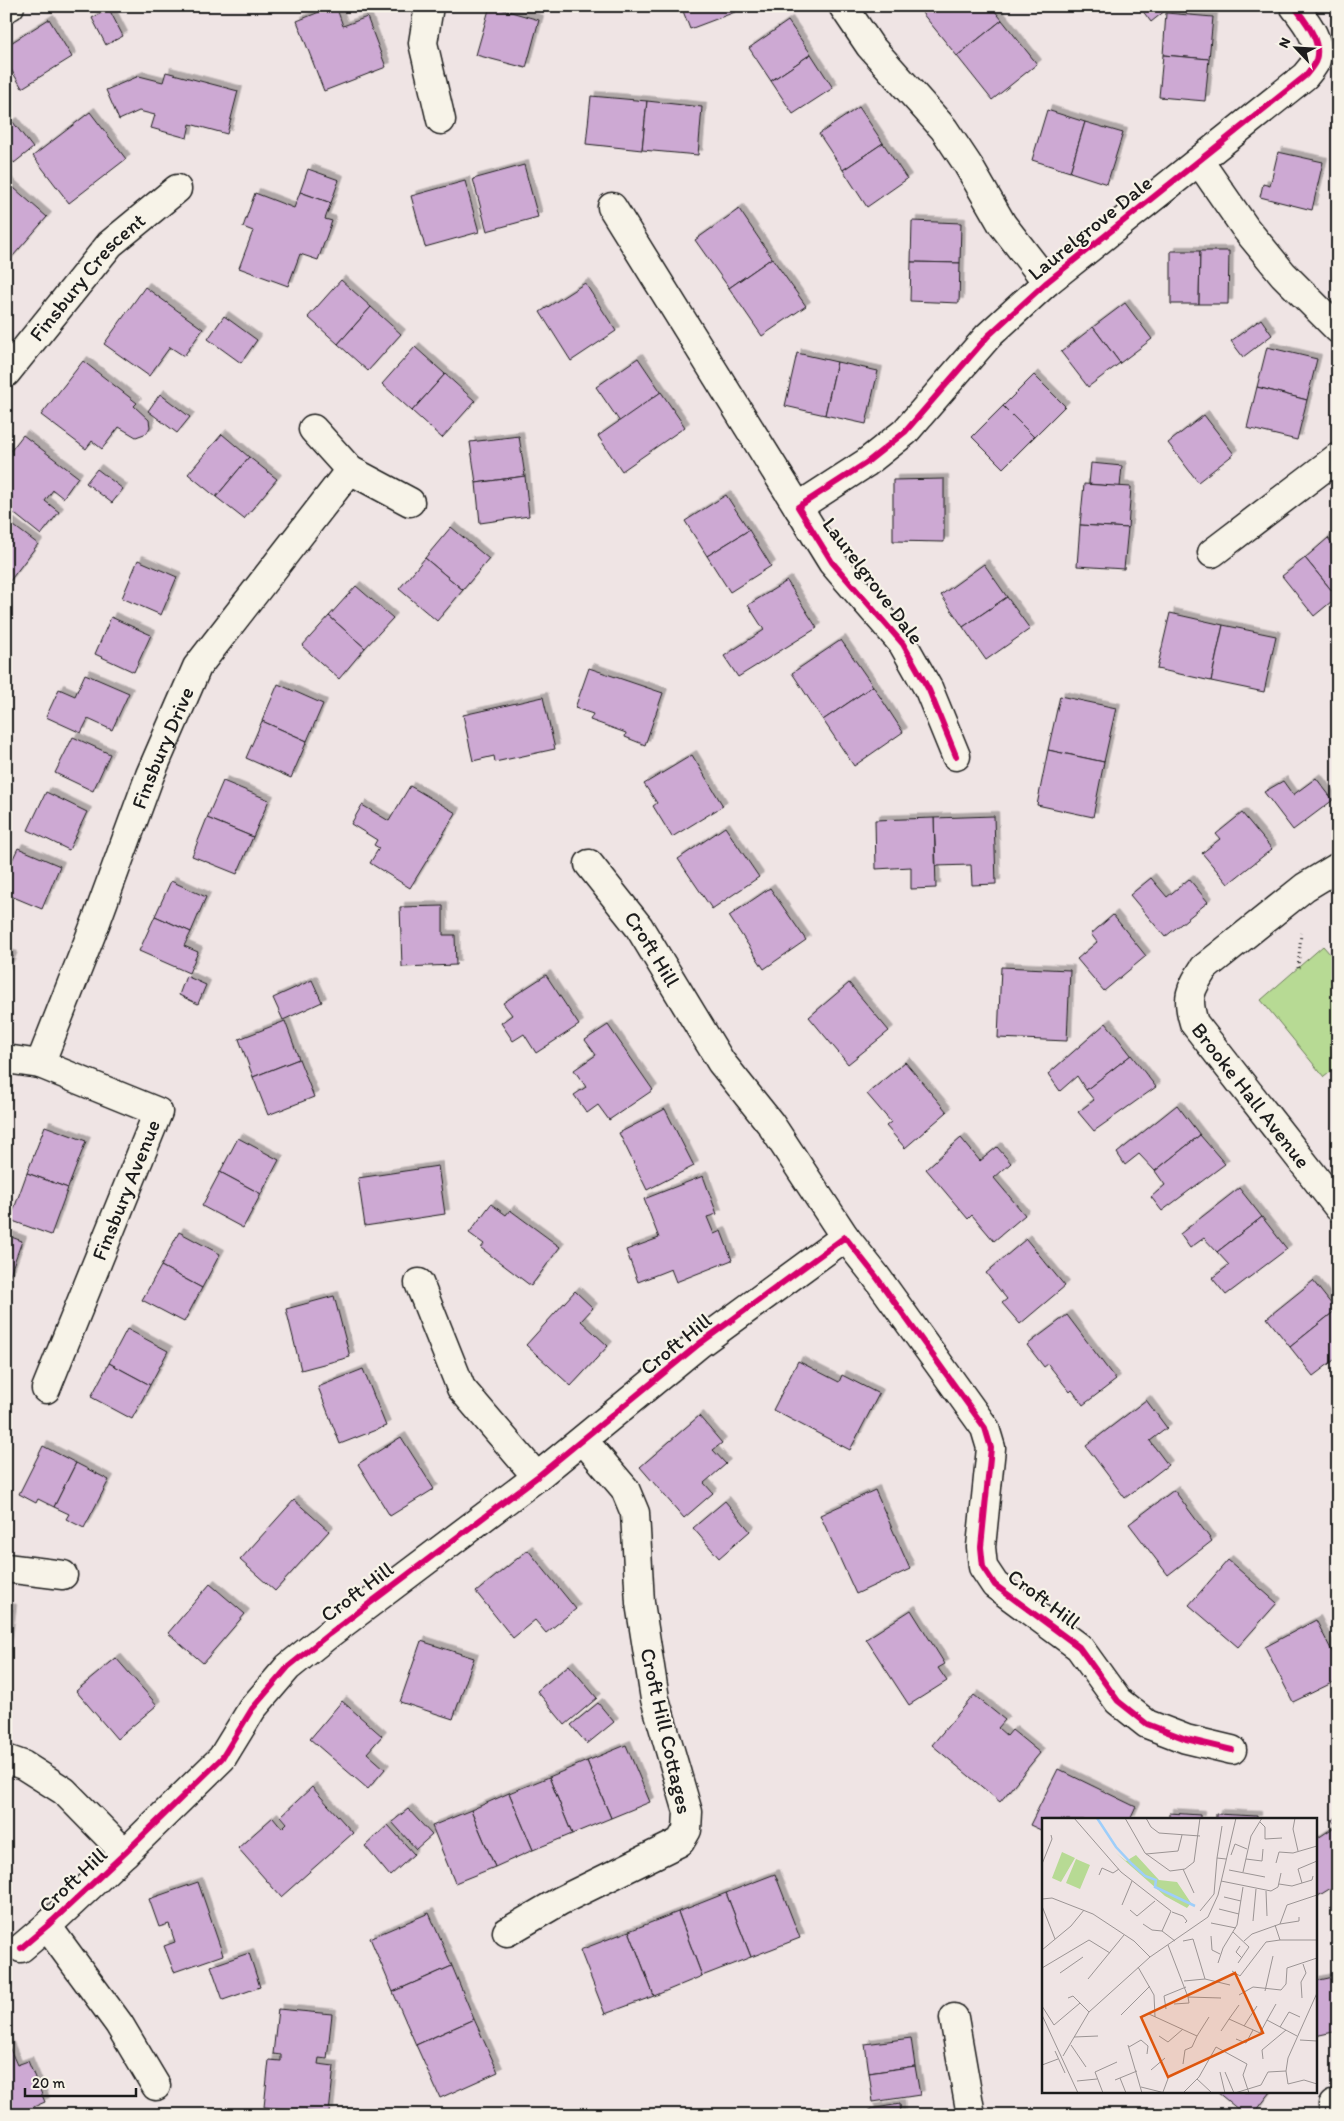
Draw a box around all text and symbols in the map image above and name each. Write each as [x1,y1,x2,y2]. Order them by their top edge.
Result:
north arrow [1272,22,1322,72]
text: N [1275,35,1294,51]
street label: Laurelgrove Dale [1023,170,1157,285]
street label: Finsbury Crescent [24,207,150,346]
street label: Laurelgrove Dale [818,512,929,649]
street label: Finsbury Drive [126,683,199,812]
street label: Croft Hill [619,906,685,991]
street label: Brooke Hall Avenue [1187,1017,1316,1173]
street label: Finsbury Avenue [86,1116,165,1264]
street label: Croft Hill [635,1307,716,1380]
street label: Croft Hill [315,1556,398,1627]
street label: Croft Hill [1003,1563,1086,1634]
street label: Croft Hill Cottages [635,1646,698,1816]
inset map [1042,1818,1316,2094]
street label: Croft Hill [33,1842,112,1918]
scale bar [25,2066,136,2098]
text: 20 m [32,2074,66,2092]

